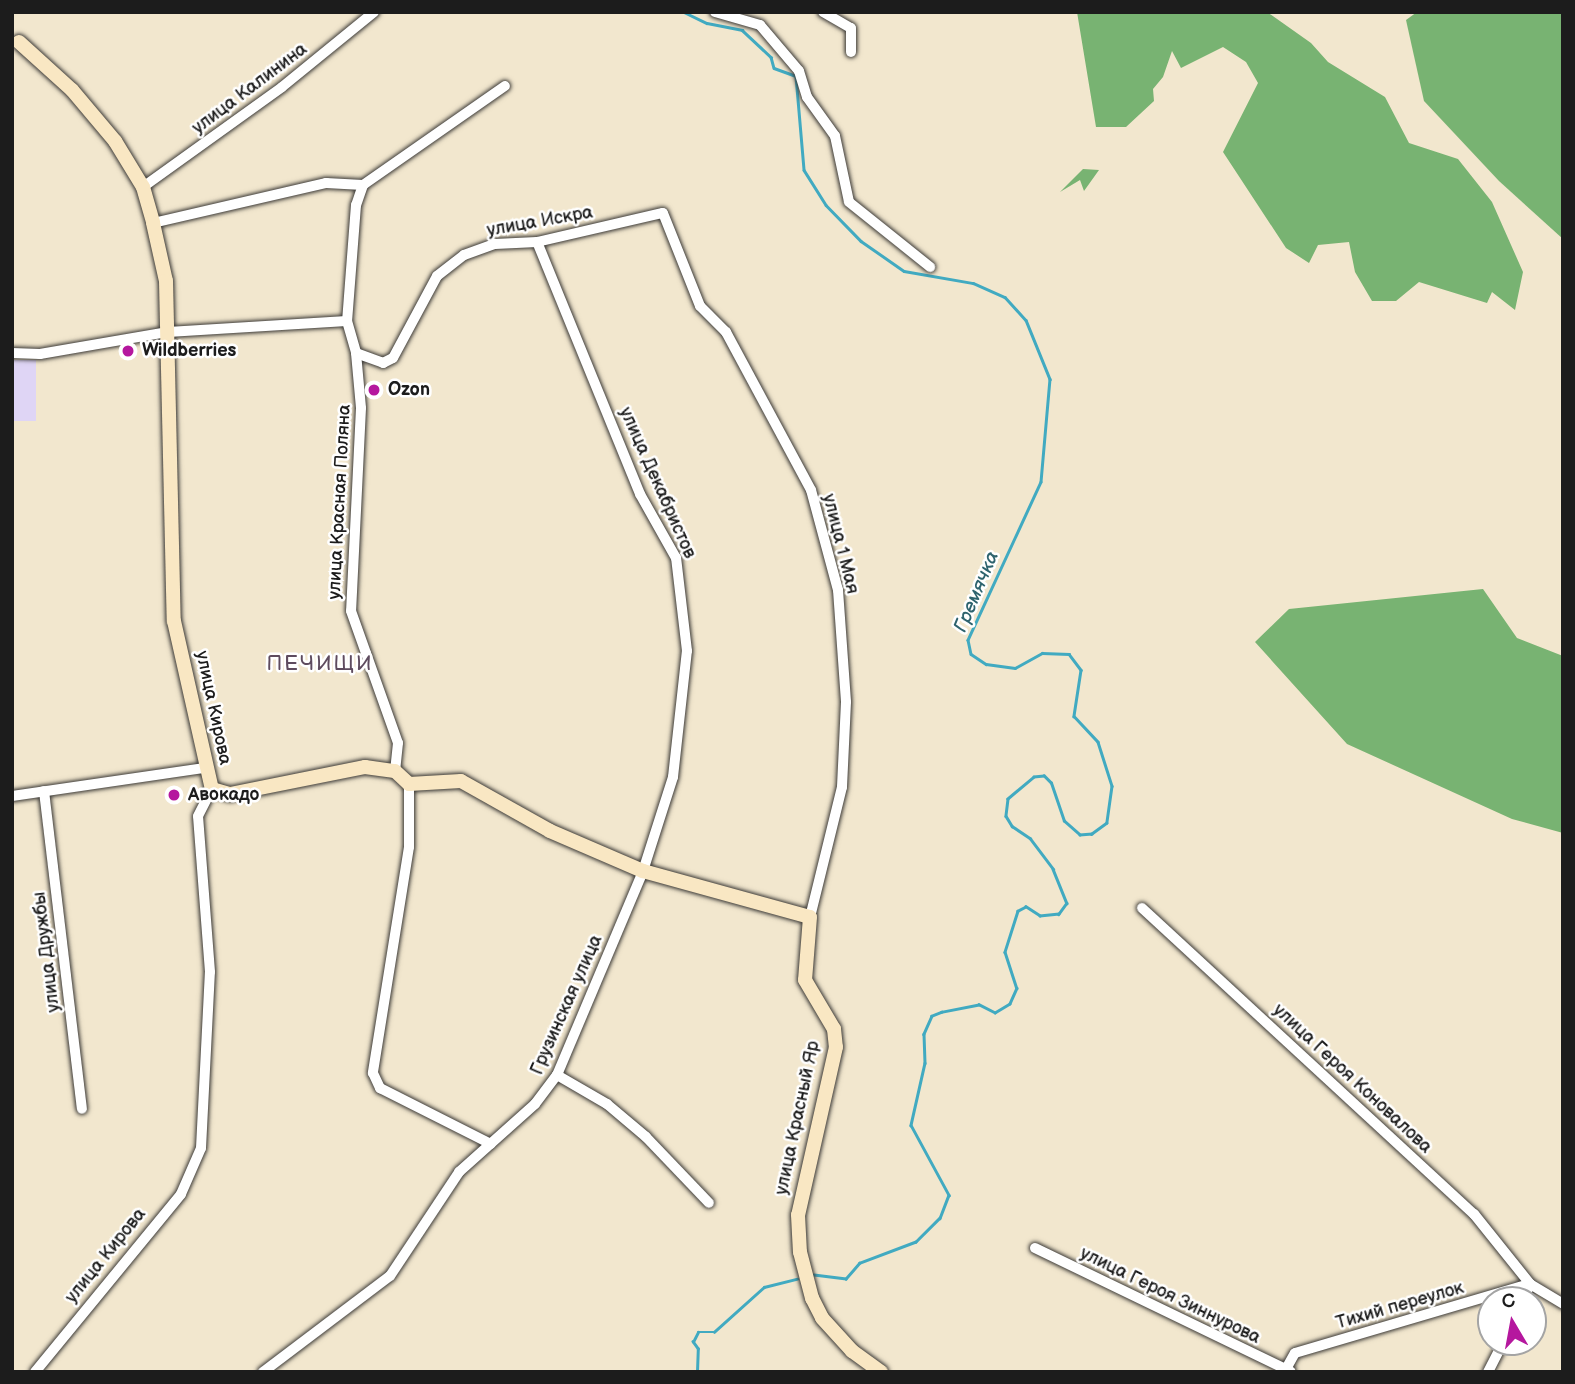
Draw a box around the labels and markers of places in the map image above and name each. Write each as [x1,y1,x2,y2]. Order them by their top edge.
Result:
place label: Wildberries [142,340,236,362]
marker: Wildberries [120,343,136,359]
place label: Ozon [388,379,430,401]
marker: Ozon [366,382,382,398]
place label: Авокадо [188,784,259,806]
marker: Авокадо [166,787,182,803]

